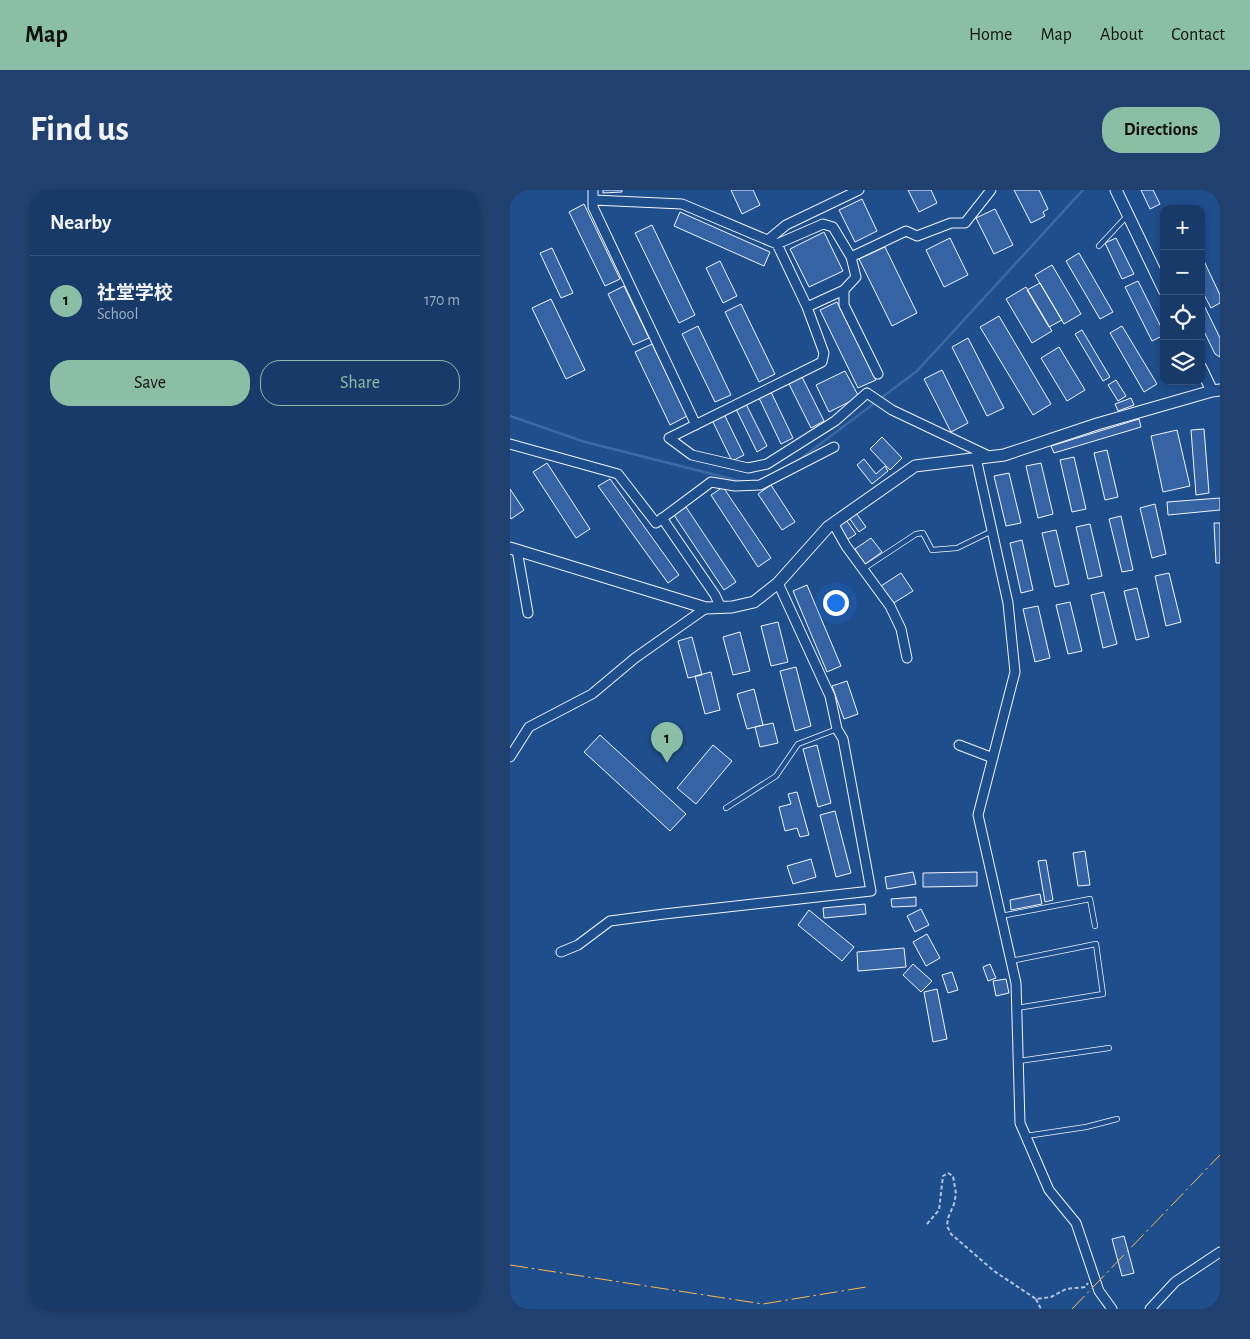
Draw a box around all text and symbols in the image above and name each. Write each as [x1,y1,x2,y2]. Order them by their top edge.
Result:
text: Map [25,23,68,47]
text: Home [969,26,1012,44]
text: Map [1040,26,1072,44]
text: About [1100,26,1143,44]
text: Contact [1171,26,1225,44]
button: Directions [1102,107,1220,153]
text: Find us [30,112,129,147]
map controls [1160,205,1205,385]
button: + [1160,205,1205,250]
text: Nearby [50,212,111,233]
button: − [1160,250,1205,295]
text: 社堂学校 [97,284,173,303]
text: 1 [63,292,69,308]
text: 170 m [424,292,460,308]
button: locate [1160,295,1205,340]
text: School [97,306,138,322]
button: layers [1160,340,1205,385]
button: Save [50,360,250,406]
button: Share [260,360,460,406]
your location [823,590,849,616]
pin: 1 [651,722,683,763]

